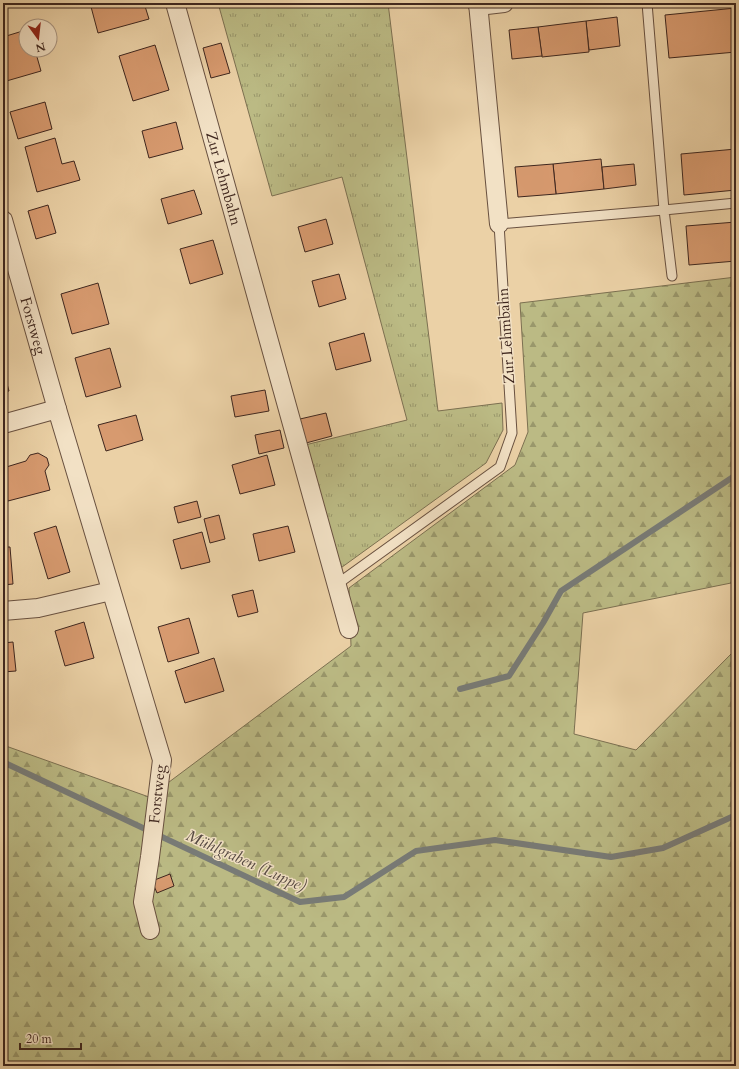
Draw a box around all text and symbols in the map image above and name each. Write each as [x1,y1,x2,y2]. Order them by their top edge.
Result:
north arrow [18,18,58,58]
text: N [33,39,47,56]
street label: Zur Lehmbahn [201,129,246,228]
street label: Zur Lehmbahn [493,287,519,385]
street label: Forstweg [15,295,51,358]
street label: Forstweg [144,763,170,824]
water label: Mühlgraben (Luppe) [182,825,310,897]
scale bar [20,1025,81,1051]
text: 20 m [26,1031,53,1047]

